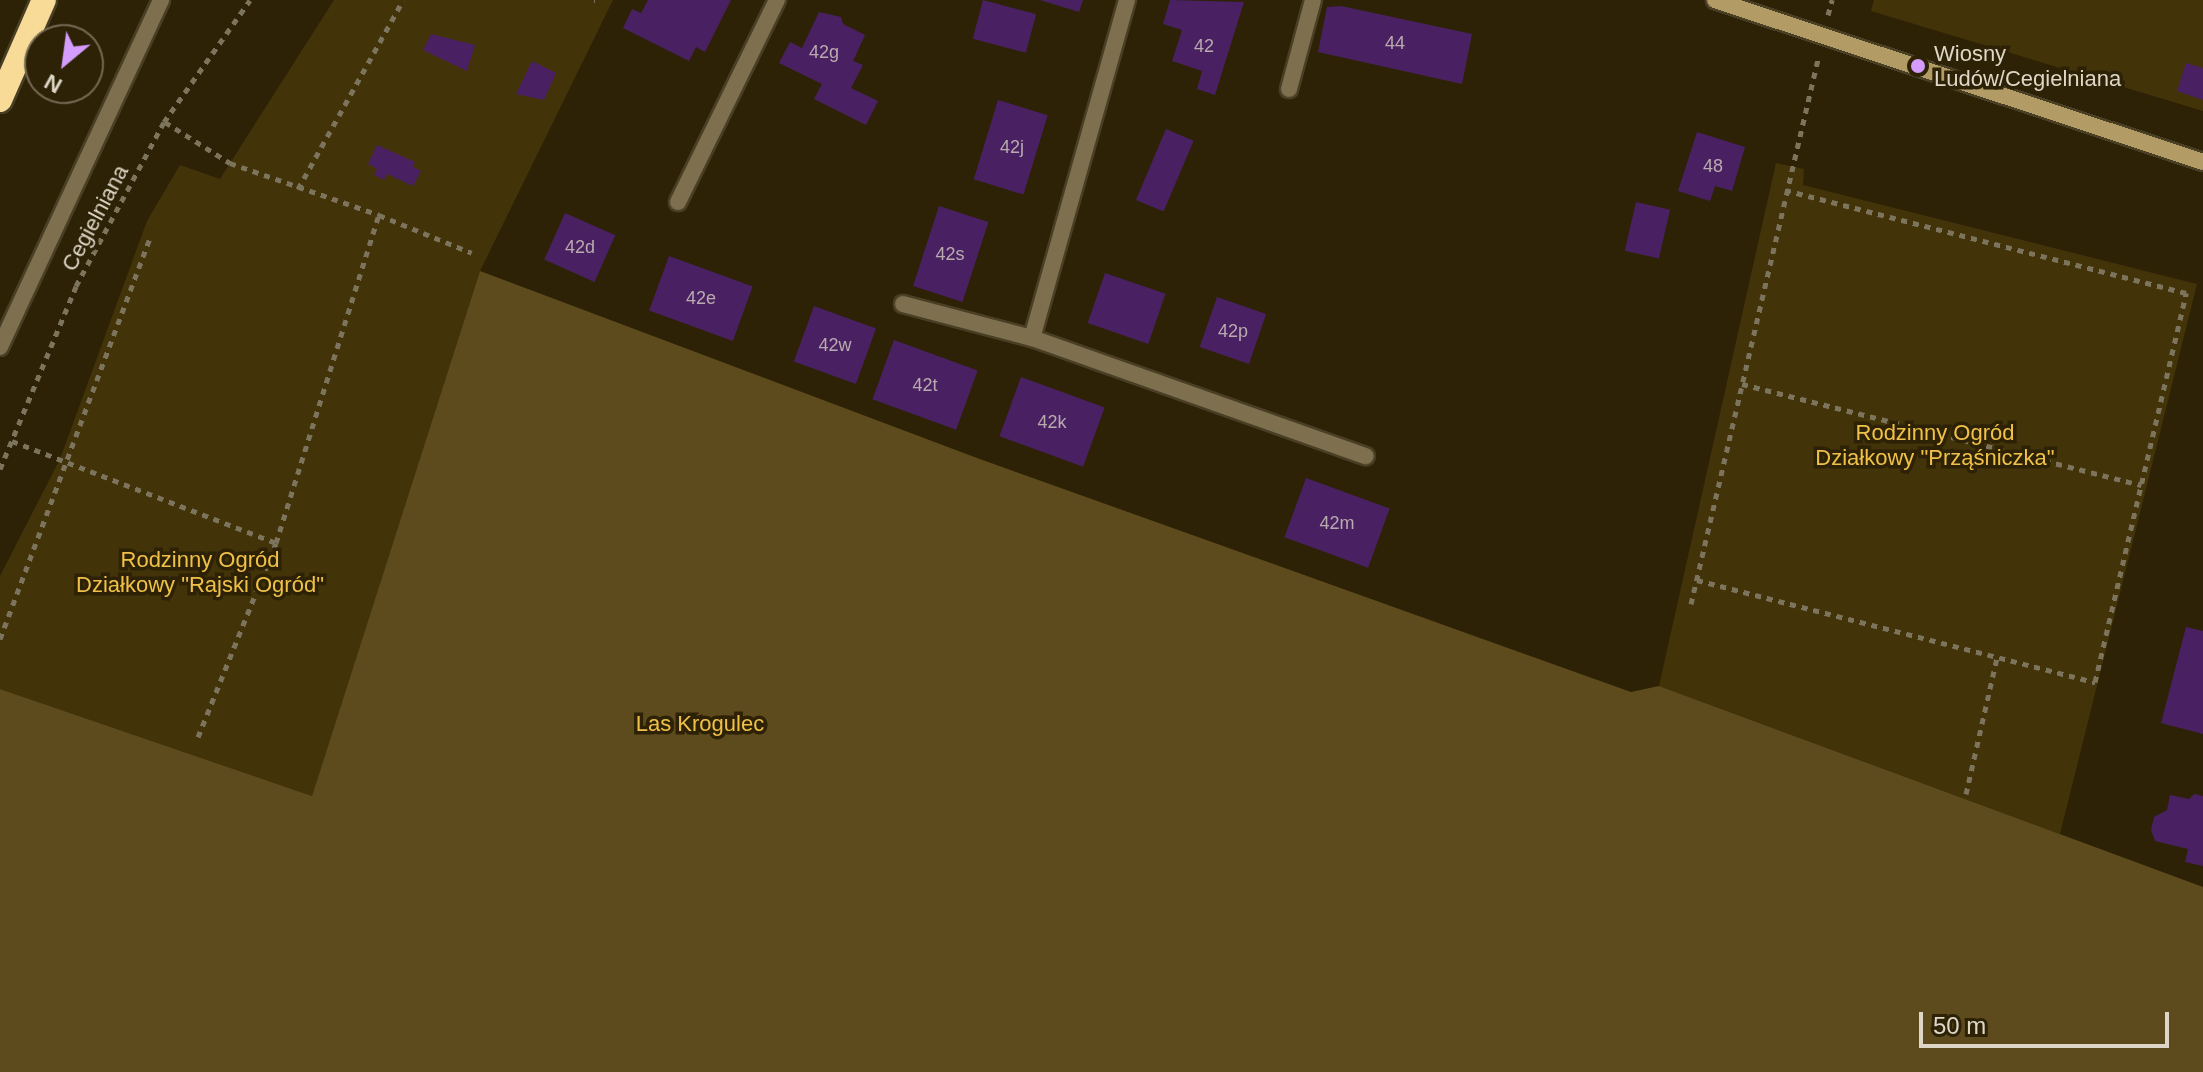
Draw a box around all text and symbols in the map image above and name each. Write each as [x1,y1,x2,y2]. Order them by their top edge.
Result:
north arrow [24,24,104,104]
house number: 44 [1385,32,1405,54]
house number: 42 [1194,35,1214,57]
place label: Wiosny Ludów/Cegielniana [1934,40,2121,92]
house number: 42g [809,41,839,63]
marker: Wiosny Ludów/Cegielniana [1909,57,1927,75]
text: N [40,69,66,98]
house number: 42j [1000,136,1024,158]
house number: 48 [1703,155,1723,177]
street label: Cegielniana [56,161,134,275]
house number: 42d [565,236,595,258]
house number: 42s [935,243,965,265]
house number: 42e [686,287,716,309]
house number: 42p [1218,320,1248,342]
house number: 42w [818,334,852,356]
house number: 42t [912,374,938,396]
house number: 42k [1037,411,1067,433]
park label: Rodzinny Ogród Działkowy "Prząśniczka" [1815,419,2055,470]
house number: 42m [1319,512,1355,534]
park label: Rodzinny Ogród Działkowy "Rajski Ogród" [76,546,324,598]
park label: Las Krogulec [636,711,764,737]
scale bar [1923,996,2173,1046]
text: 50 m [1933,1012,1986,1039]

